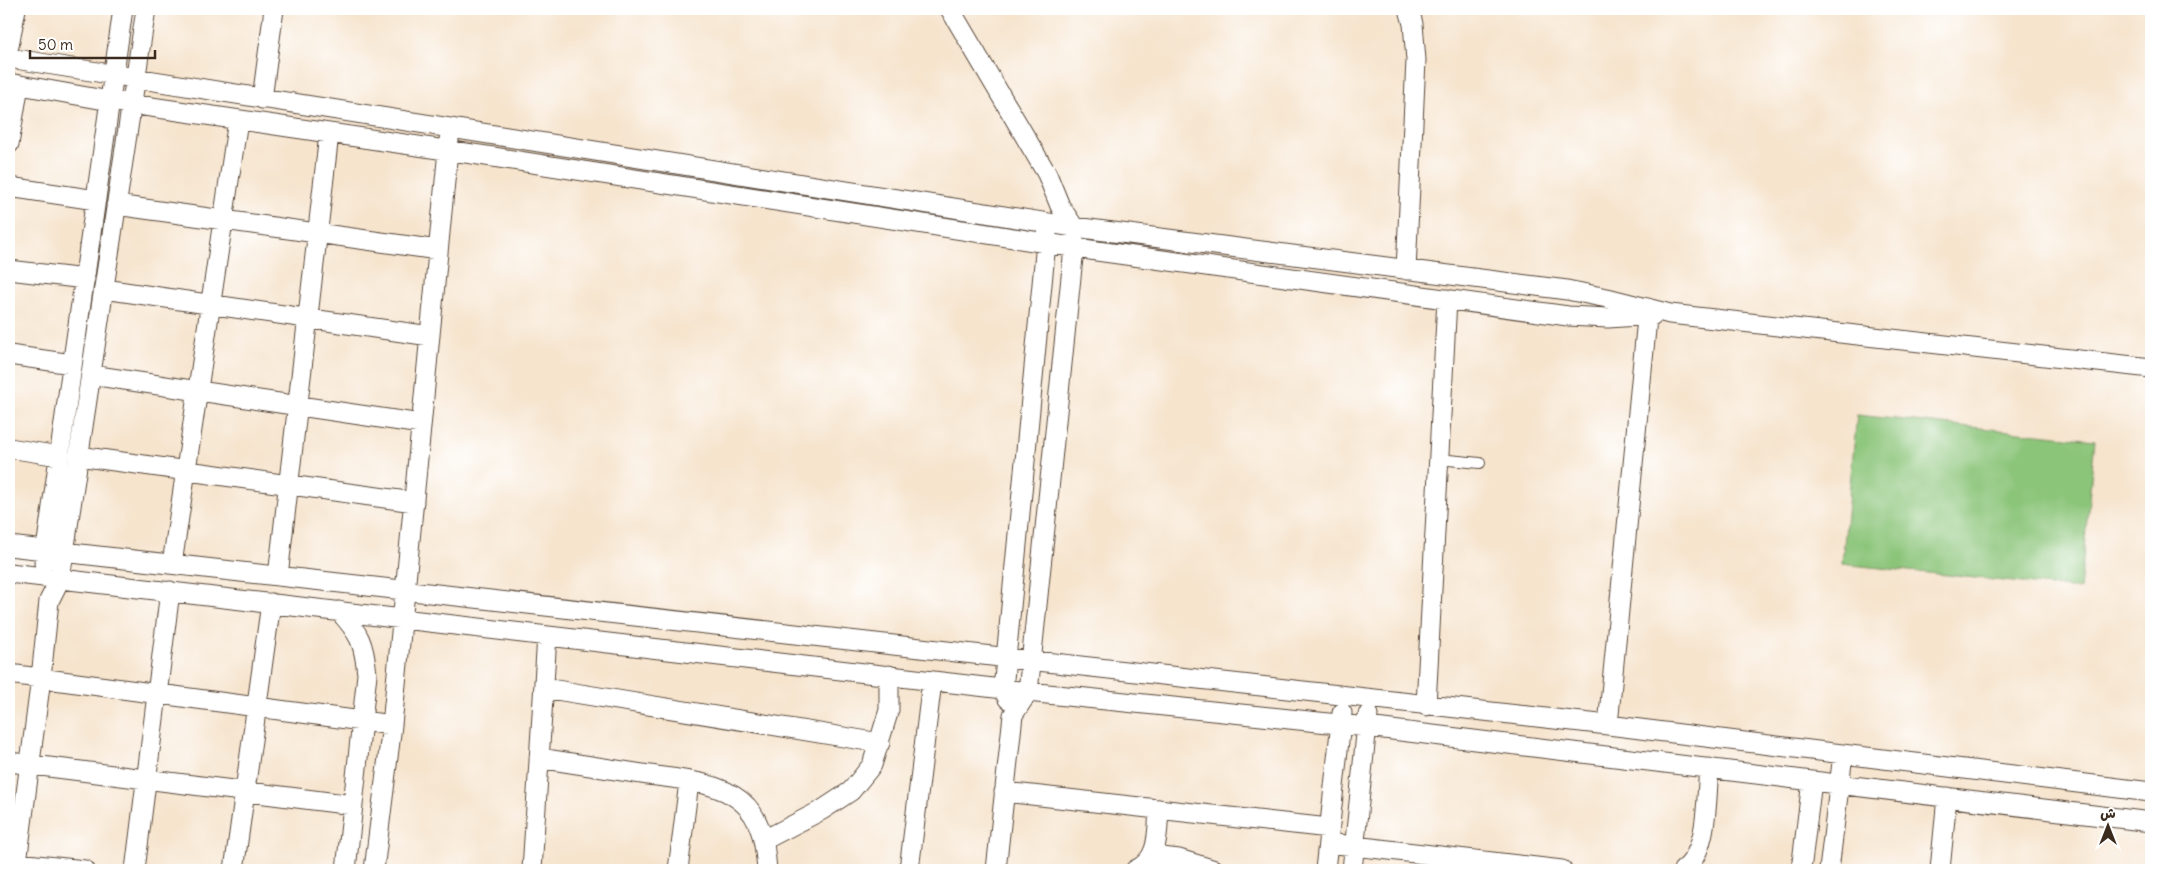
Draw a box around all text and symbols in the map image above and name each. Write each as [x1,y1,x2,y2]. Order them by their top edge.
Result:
scale bar [30,28,155,60]
text: 50 m [38,35,73,54]
north arrow [2082,802,2132,852]
text: ش [2100,804,2116,822]

